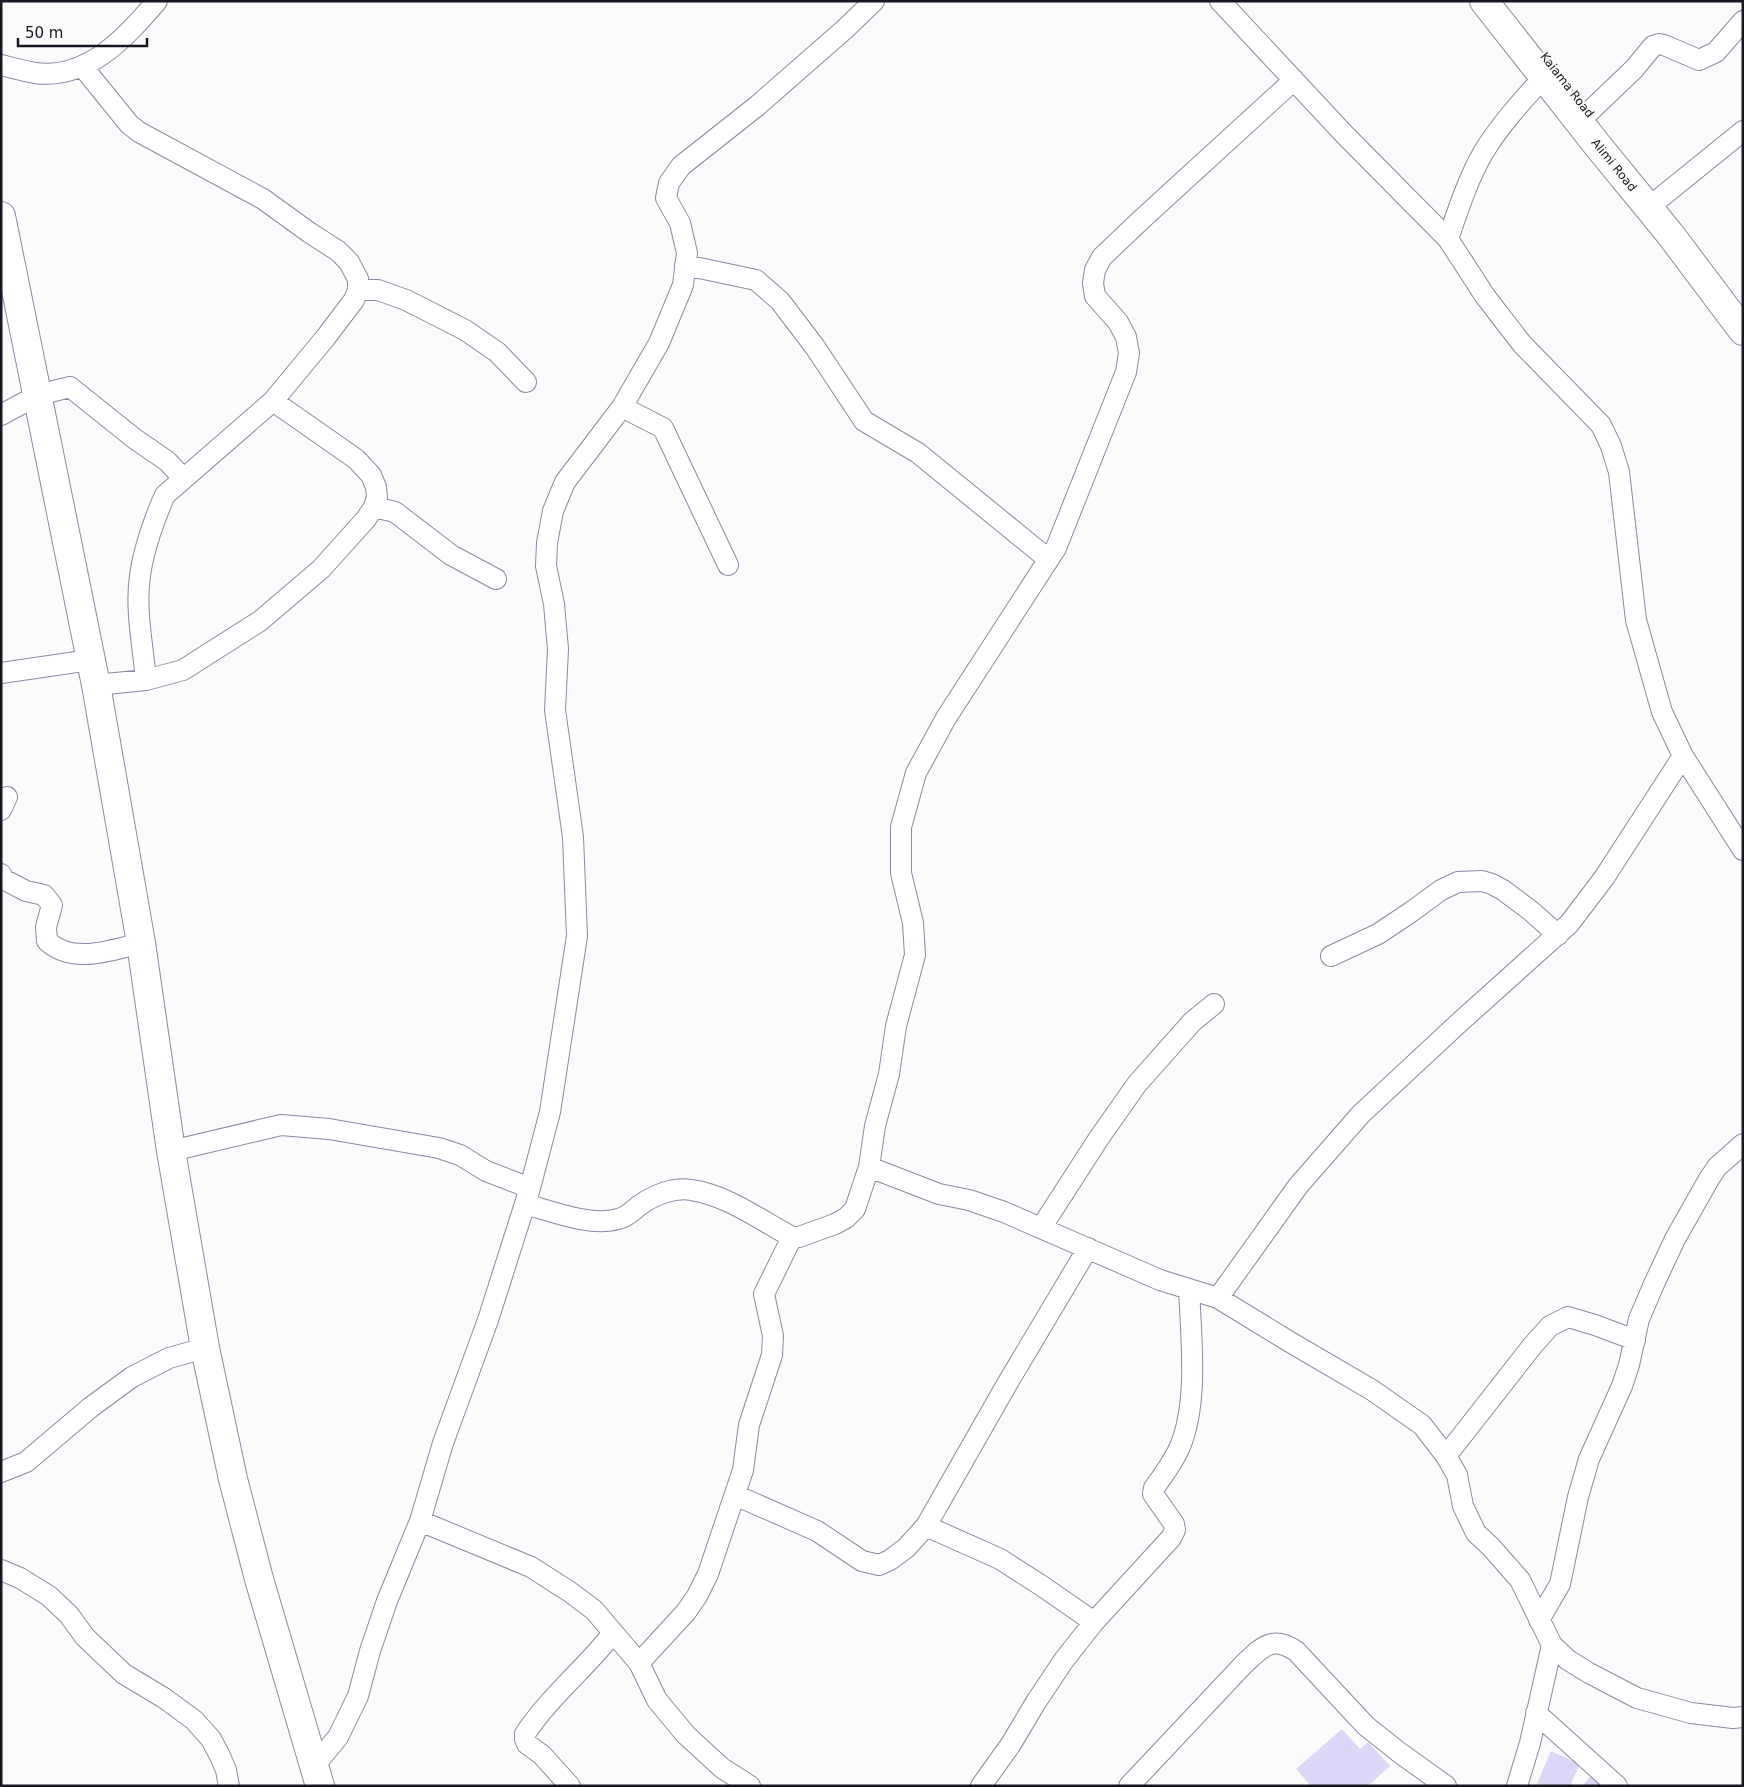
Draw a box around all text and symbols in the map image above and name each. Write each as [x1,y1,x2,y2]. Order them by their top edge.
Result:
scale bar [18,15,146,47]
text: 50 m [25,24,63,42]
street label: Kaiama Road [1537,50,1597,120]
street label: Alimi Road [1588,136,1640,194]

